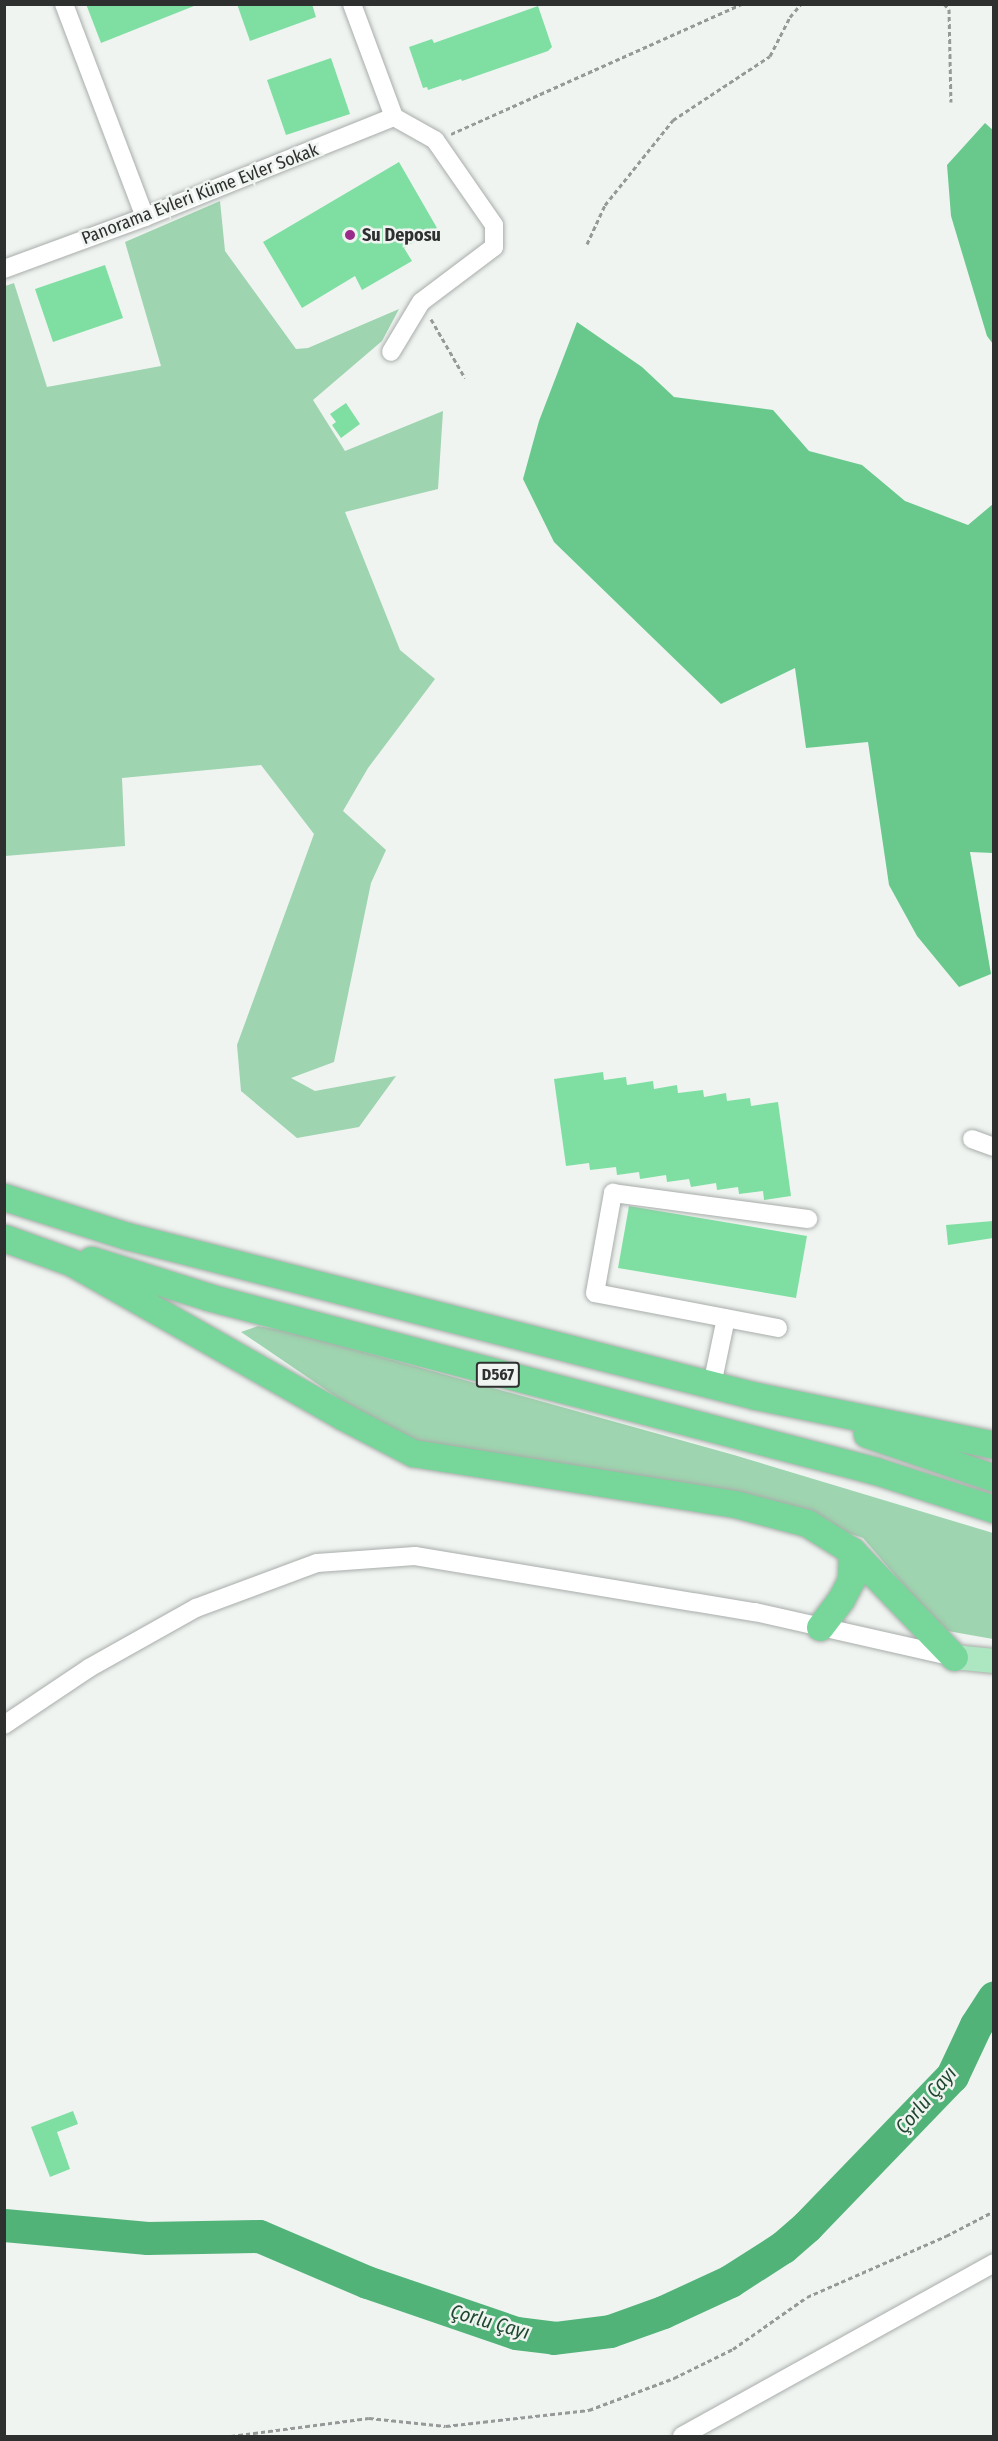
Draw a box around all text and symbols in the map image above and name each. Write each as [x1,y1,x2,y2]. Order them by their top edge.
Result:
street label: Panorama Evleri Küme Evler Sokak [78,139,322,249]
place label: Su Deposu [362,224,441,246]
marker: Su Deposu [343,228,357,242]
road number: D567 [476,1362,520,1388]
water label: Çorlu Çayı [890,2061,962,2139]
water label: Çorlu Çayı [448,2299,532,2345]

